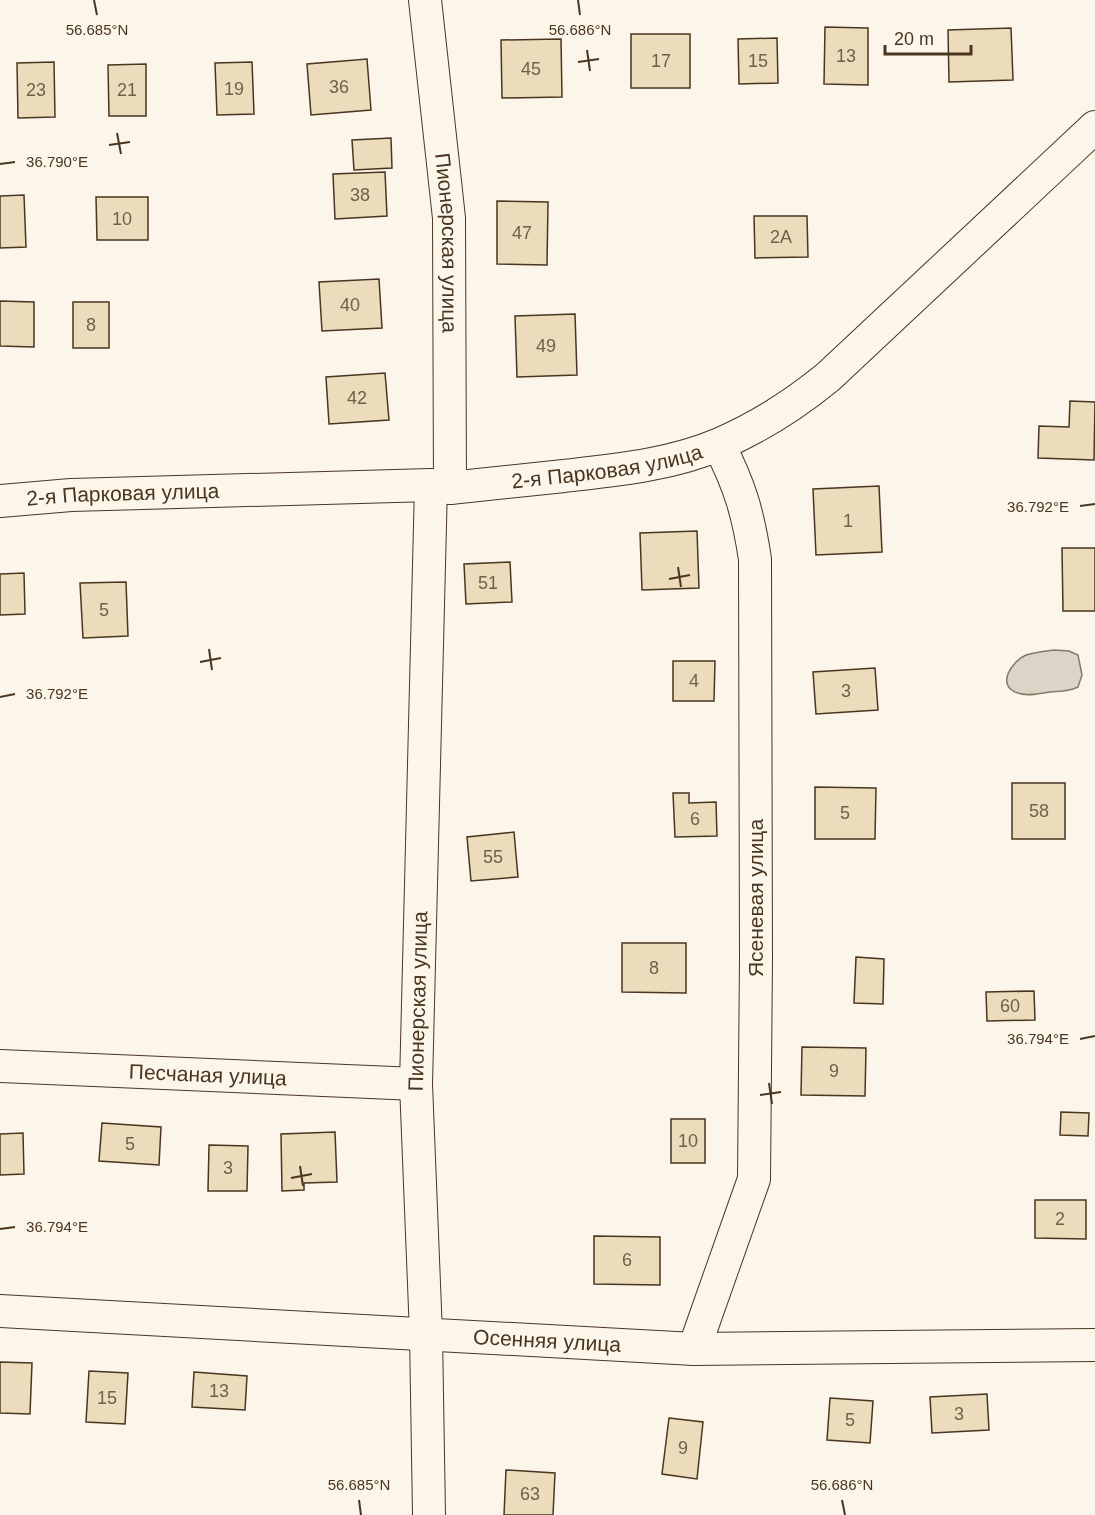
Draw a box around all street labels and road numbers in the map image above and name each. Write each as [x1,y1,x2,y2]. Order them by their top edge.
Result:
street label: Пионерская улица [431,152,461,333]
street label: 2-я Парковая улица [510,440,705,492]
street label: 2-я Парковая улица [25,479,220,510]
street label: Ясеневая улица [744,819,767,977]
street label: Пионерская улица [404,911,431,1092]
street label: Песчаная улица [128,1060,288,1089]
street label: Осенняя улица [473,1325,622,1356]

